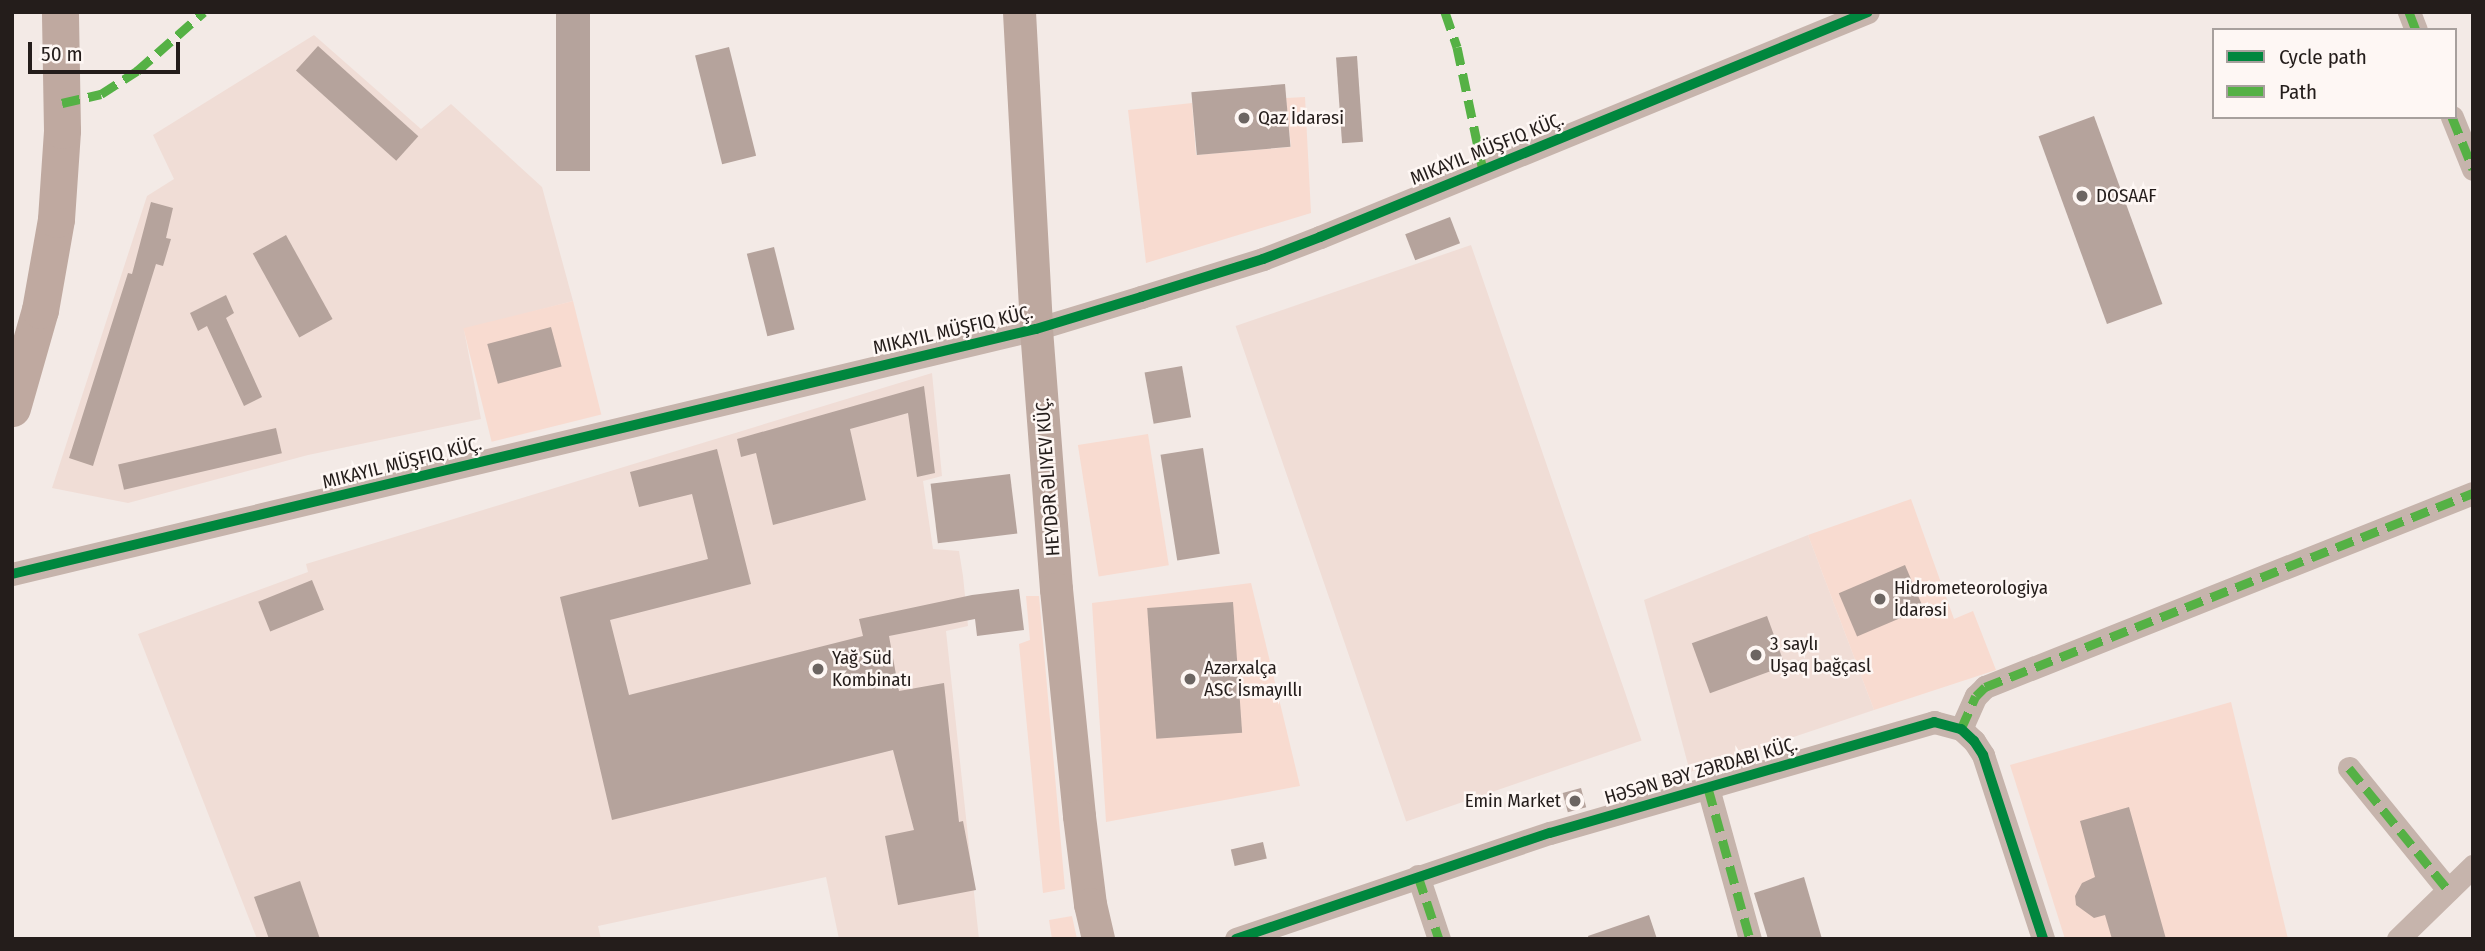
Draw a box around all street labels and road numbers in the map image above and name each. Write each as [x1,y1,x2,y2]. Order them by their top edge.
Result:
street label: MIKAYIL MÜŞFIQ KÜÇ. [1407,108,1567,190]
street label: MIKAYIL MÜŞFIQ KÜÇ. [871,301,1035,359]
street label: HEYDƏR ƏLIYEV KÜÇ. [1031,397,1065,557]
street label: MIKAYIL MÜŞFIQ KÜÇ. [320,432,484,494]
street label: HƏSƏN BƏY ZƏRDABI KÜÇ. [1602,733,1800,809]

